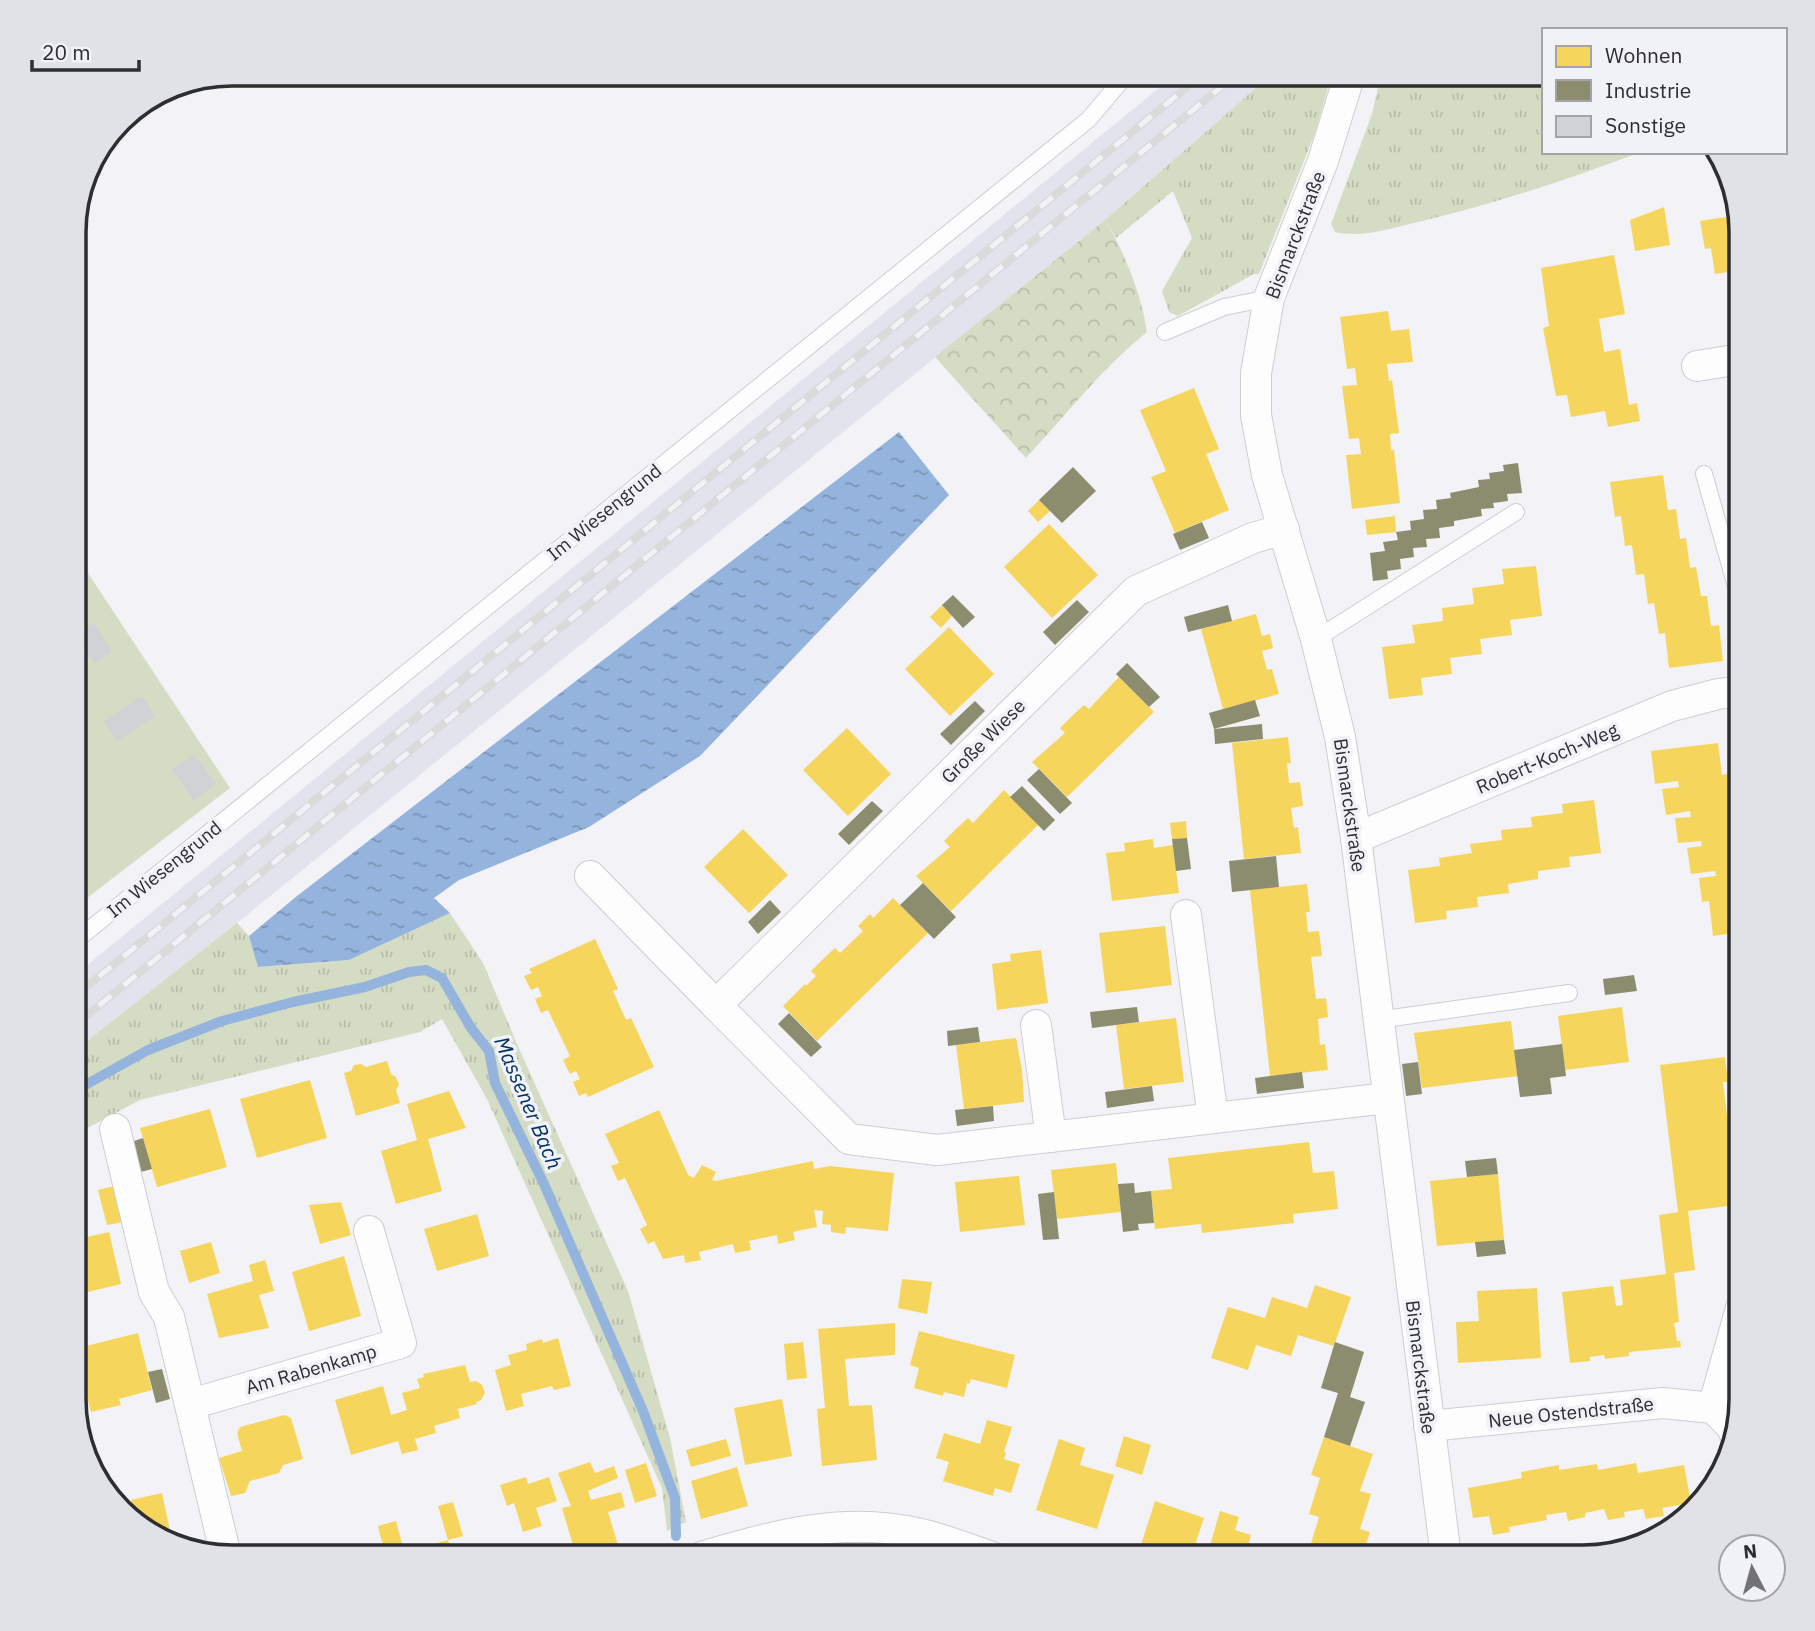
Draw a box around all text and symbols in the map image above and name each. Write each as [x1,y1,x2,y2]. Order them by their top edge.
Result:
scale bar [32,28,138,72]
legend [1542,28,1787,154]
text: 20 m [42,38,91,66]
text: Wohnen [1605,41,1682,69]
text: Industrie [1605,76,1691,104]
text: Sonstige [1605,111,1686,139]
street label: Bismarckstraße [1260,168,1330,302]
street label: Im Wiesengrund [542,458,666,566]
street label: Große Wiese [936,694,1030,788]
street label: Robert-Koch-Weg [1472,717,1622,799]
street label: Bismarckstraße [1329,737,1371,873]
street label: Im Wiesengrund [102,815,226,923]
water label: Massener Bach [488,1032,569,1173]
street label: Bismarckstraße [1401,1299,1441,1435]
street label: Am Rabenkamp [243,1339,379,1399]
street label: Neue Ostendstraße [1487,1391,1655,1433]
north arrow [1717,1533,1787,1603]
text: N [1742,1538,1758,1564]

